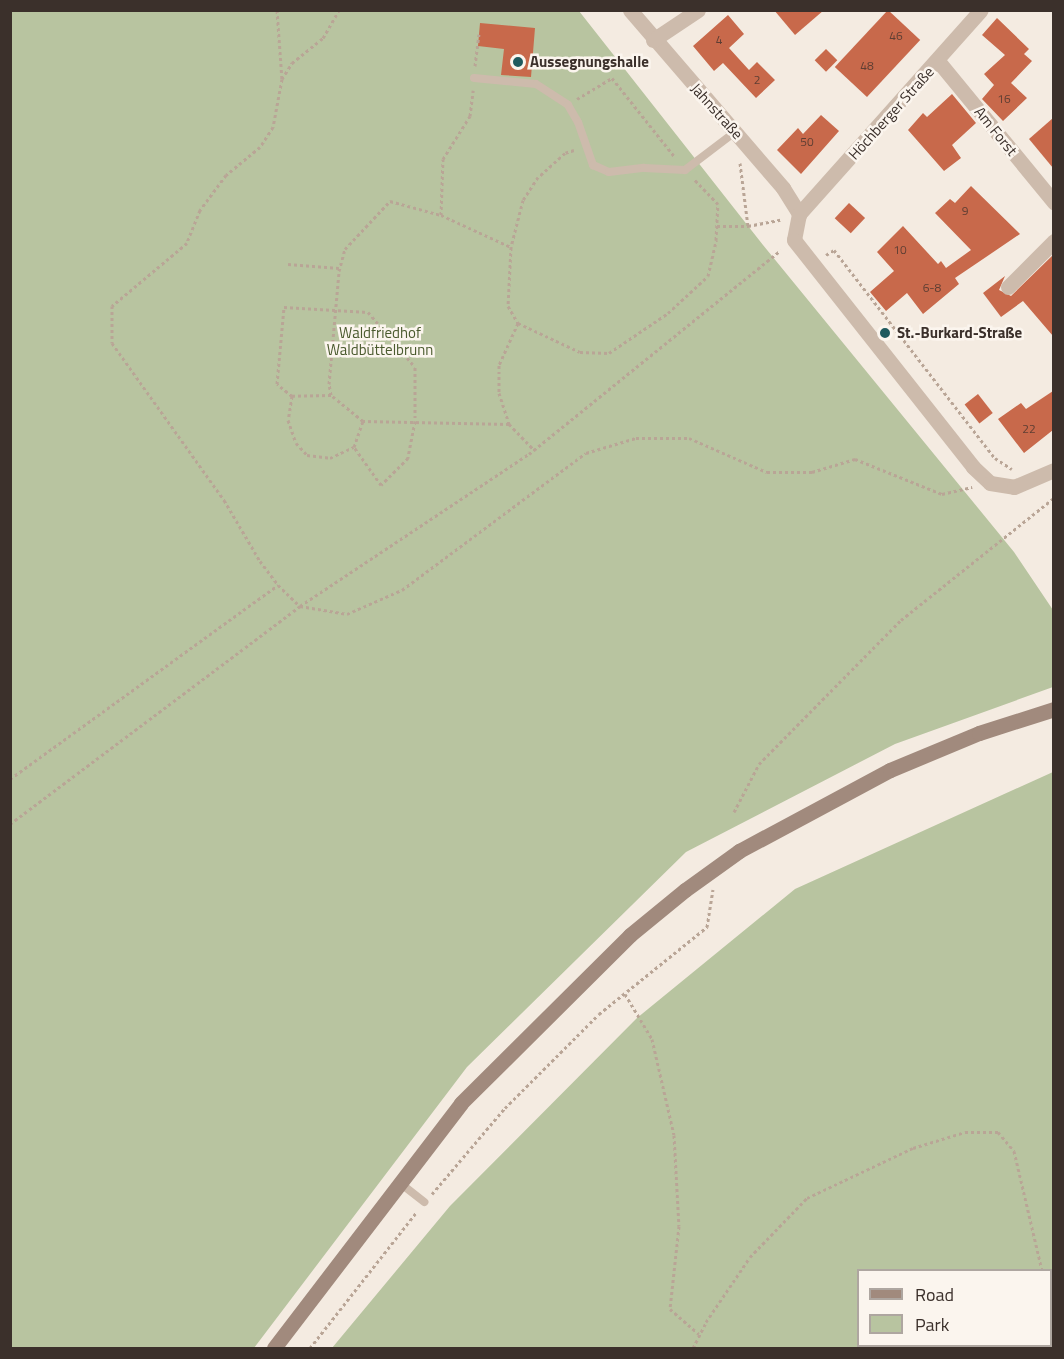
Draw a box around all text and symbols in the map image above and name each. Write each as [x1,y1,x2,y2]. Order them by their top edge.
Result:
house number: 46 [889,29,903,43]
house number: 4 [716,33,722,47]
place label: Aussegnungshalle [530,53,649,71]
marker: Aussegnungshalle [511,55,525,69]
house number: 48 [860,59,874,73]
street label: Höchberger Straße [844,63,938,163]
house number: 2 [754,73,760,87]
street label: Jahnstraße [687,79,747,143]
house number: 16 [997,92,1011,106]
street label: Am Forst [971,103,1021,159]
house number: 50 [800,135,814,149]
house number: 9 [962,204,968,218]
house number: 10 [893,243,907,257]
house number: 6-8 [923,281,941,295]
park label: Waldfriedhof Waldbüttelbrunn [327,323,433,358]
place label: St.-Burkard-Straße [897,324,1022,342]
marker: St.-Burkard-Straße [878,326,892,340]
house number: 22 [1022,422,1036,436]
legend [857,1269,1052,1347]
text: Road [915,1281,954,1308]
text: Park [915,1311,949,1338]

